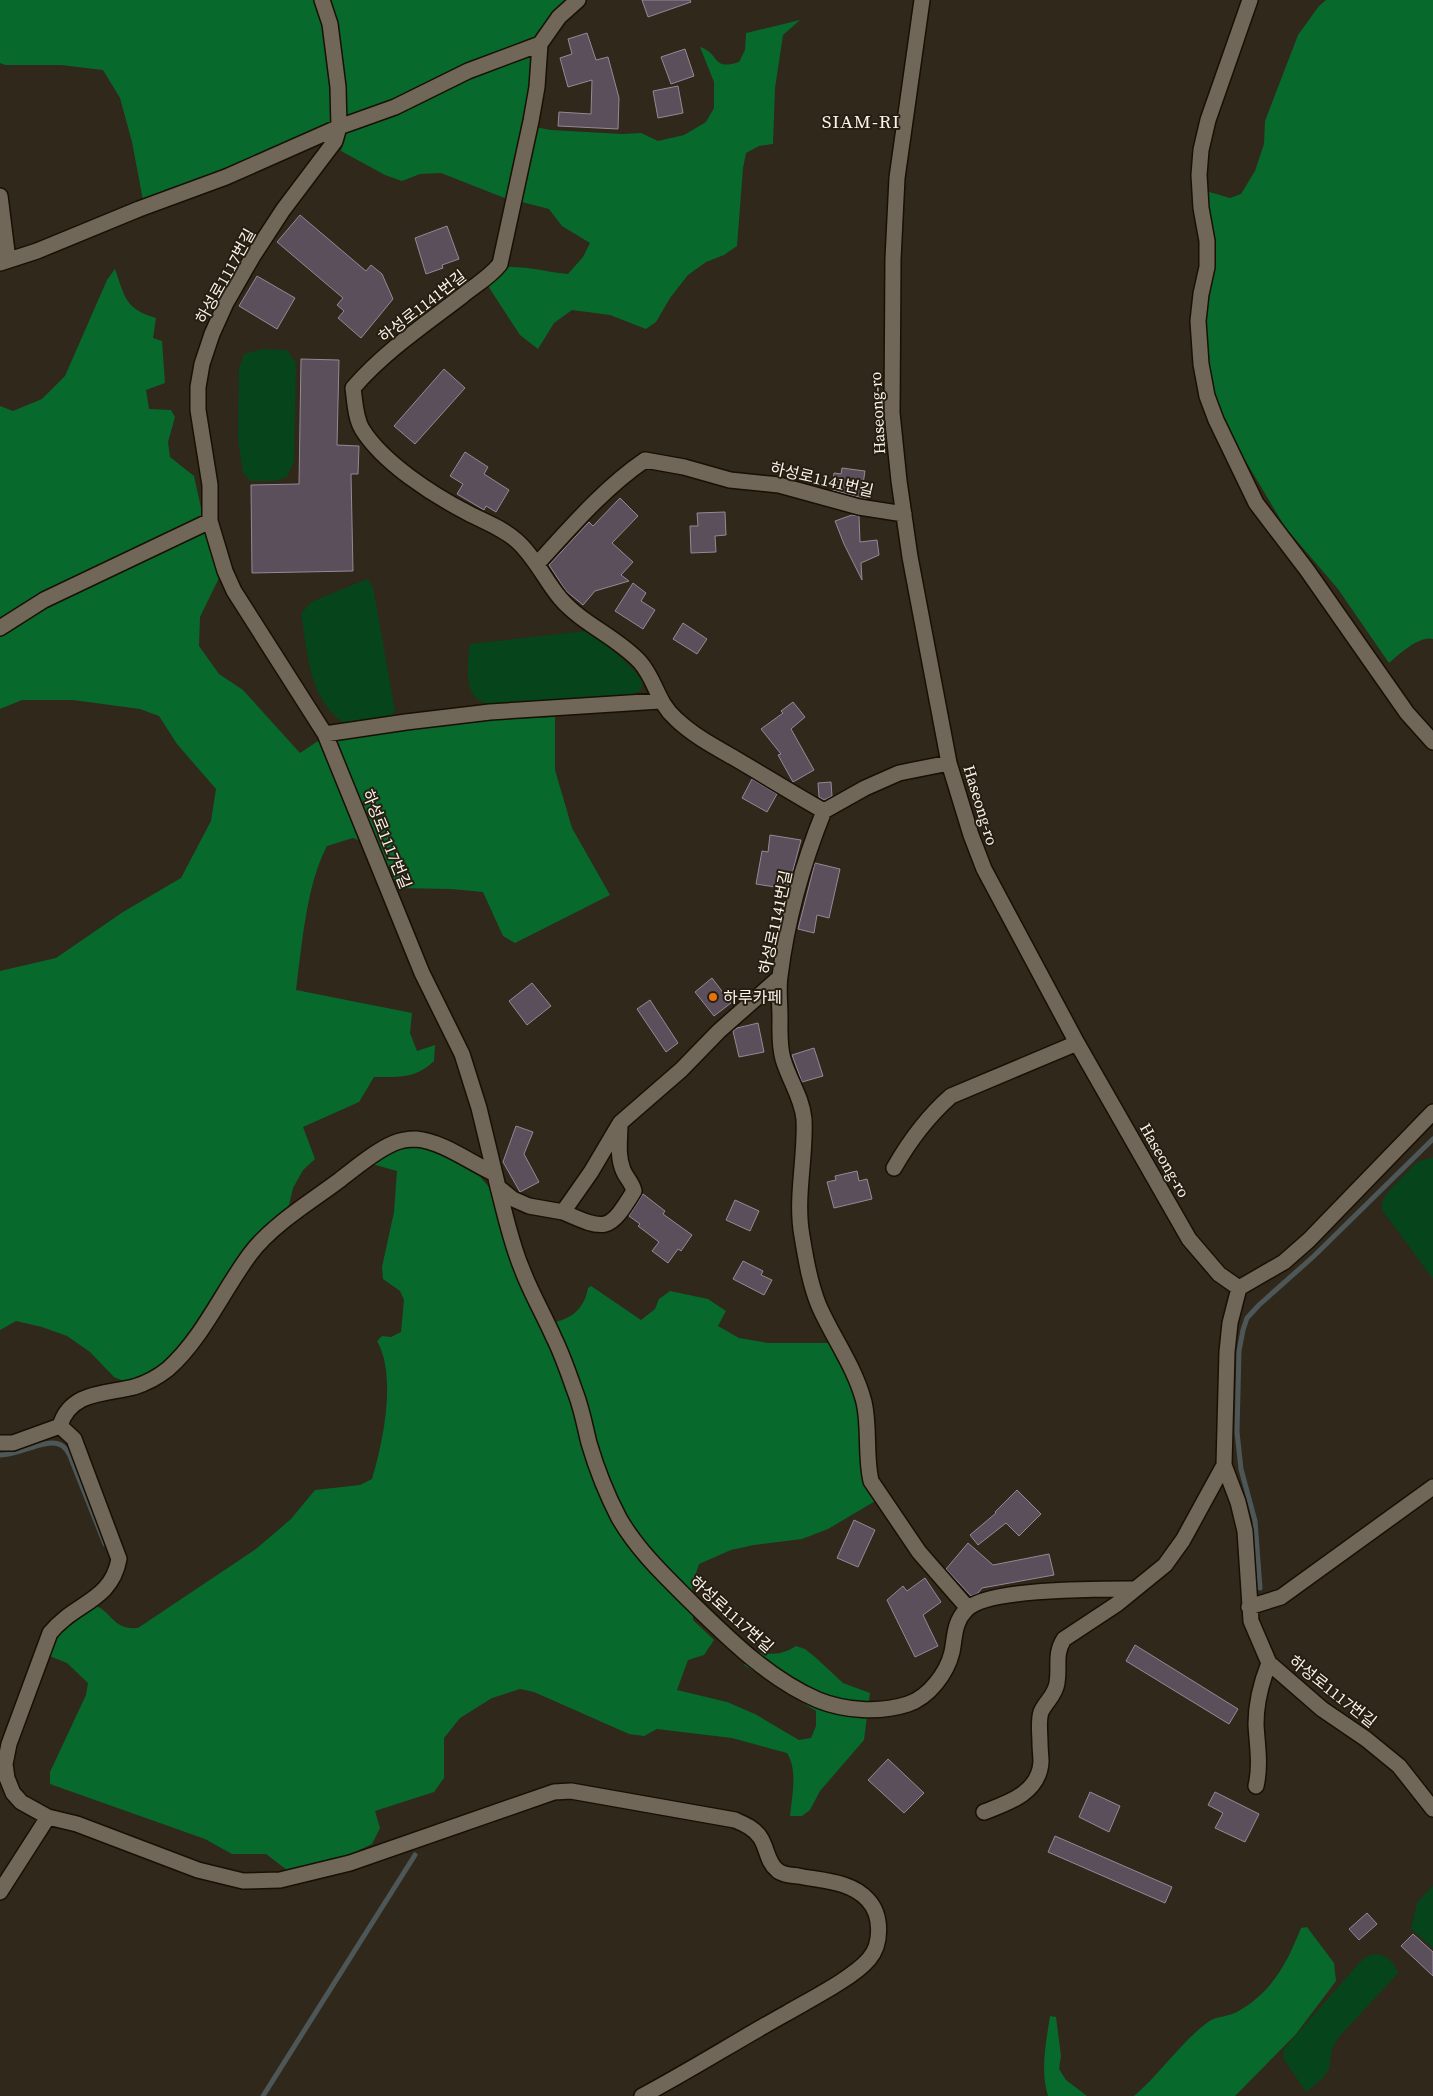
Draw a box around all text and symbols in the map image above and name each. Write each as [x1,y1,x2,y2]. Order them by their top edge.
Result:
district label: SIAM-RI [822,108,900,134]
street label: 하성로1117번길 [190,224,260,328]
street label: 하성로1141번길 [374,265,470,347]
street label: Haseong-ro [864,371,890,455]
street label: 하성로1141번길 [768,456,876,502]
street label: Haseong-ro [958,762,1004,848]
street label: 하성로1117번길 [357,786,417,892]
street label: 하성로1141번길 [753,868,797,976]
place label: 하루카페 [723,986,782,1008]
marker: 하루카페 [707,991,719,1003]
street label: Haseong-ro [1135,1119,1195,1201]
street label: 하성로1117번길 [685,1570,779,1658]
street label: 하성로1117번길 [1285,1650,1381,1732]

